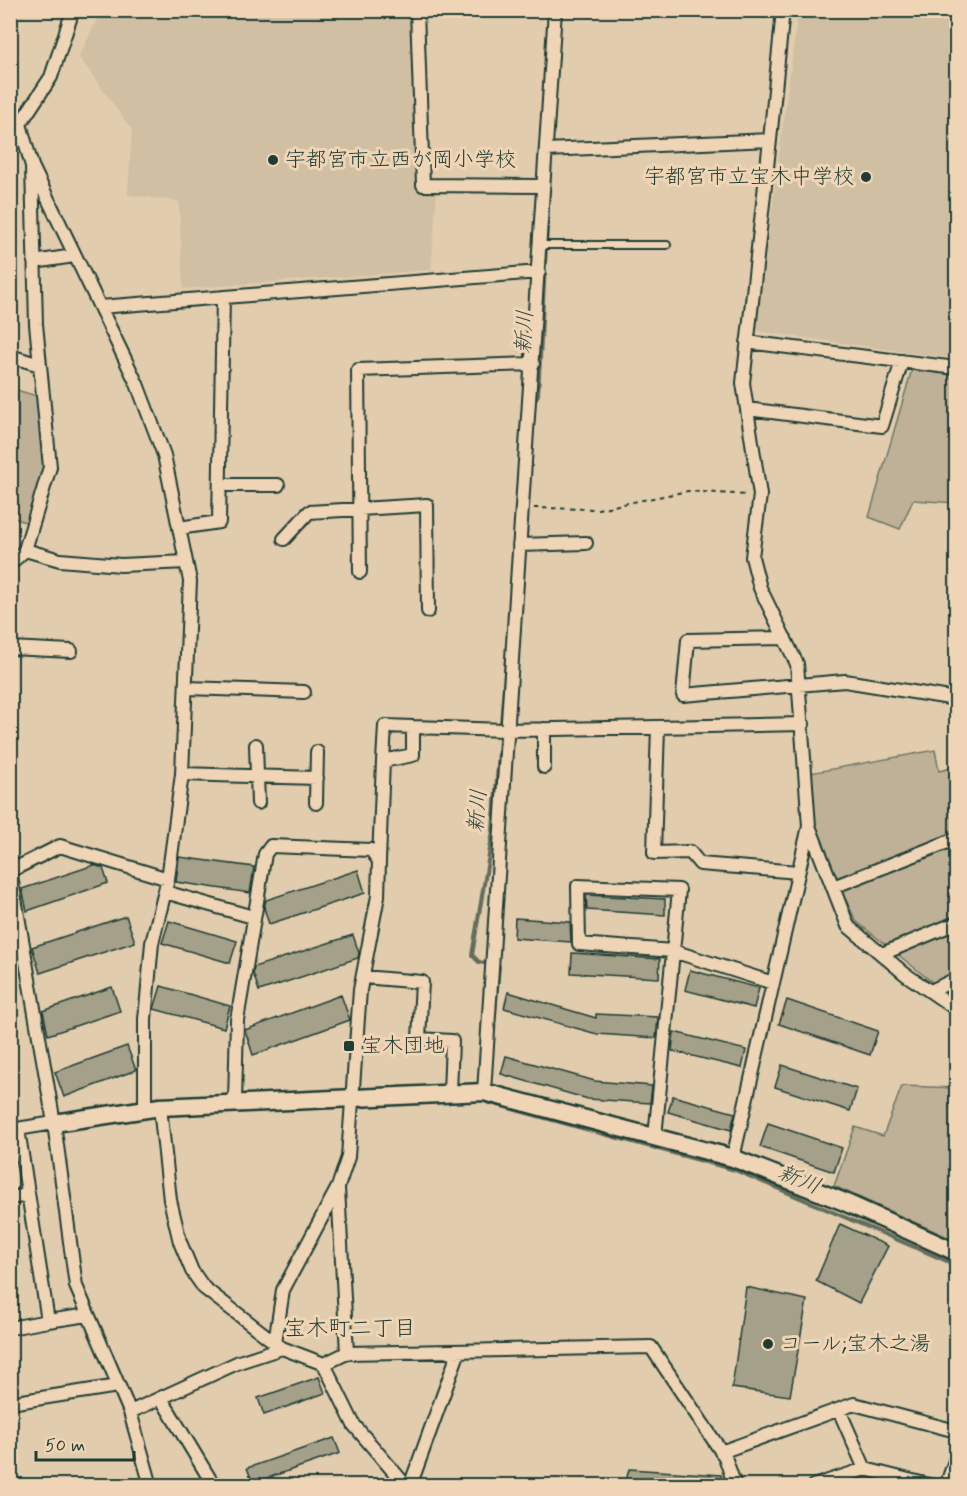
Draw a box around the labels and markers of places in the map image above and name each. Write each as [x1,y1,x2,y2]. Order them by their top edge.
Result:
place label: 宇都宮市立西が岡小学校 [285,146,516,174]
marker: 宇都宮市立西が岡小学校 [266,153,280,167]
place label: 宇都宮市立宝木中学校 [644,163,854,191]
marker: 宇都宮市立宝木中学校 [859,170,873,184]
place label: 宝木団地 [361,1032,445,1060]
marker: 宝木団地 [342,1039,356,1053]
place label: コール;宝木之湯 [780,1330,931,1358]
marker: コール;宝木之湯 [761,1337,775,1351]

